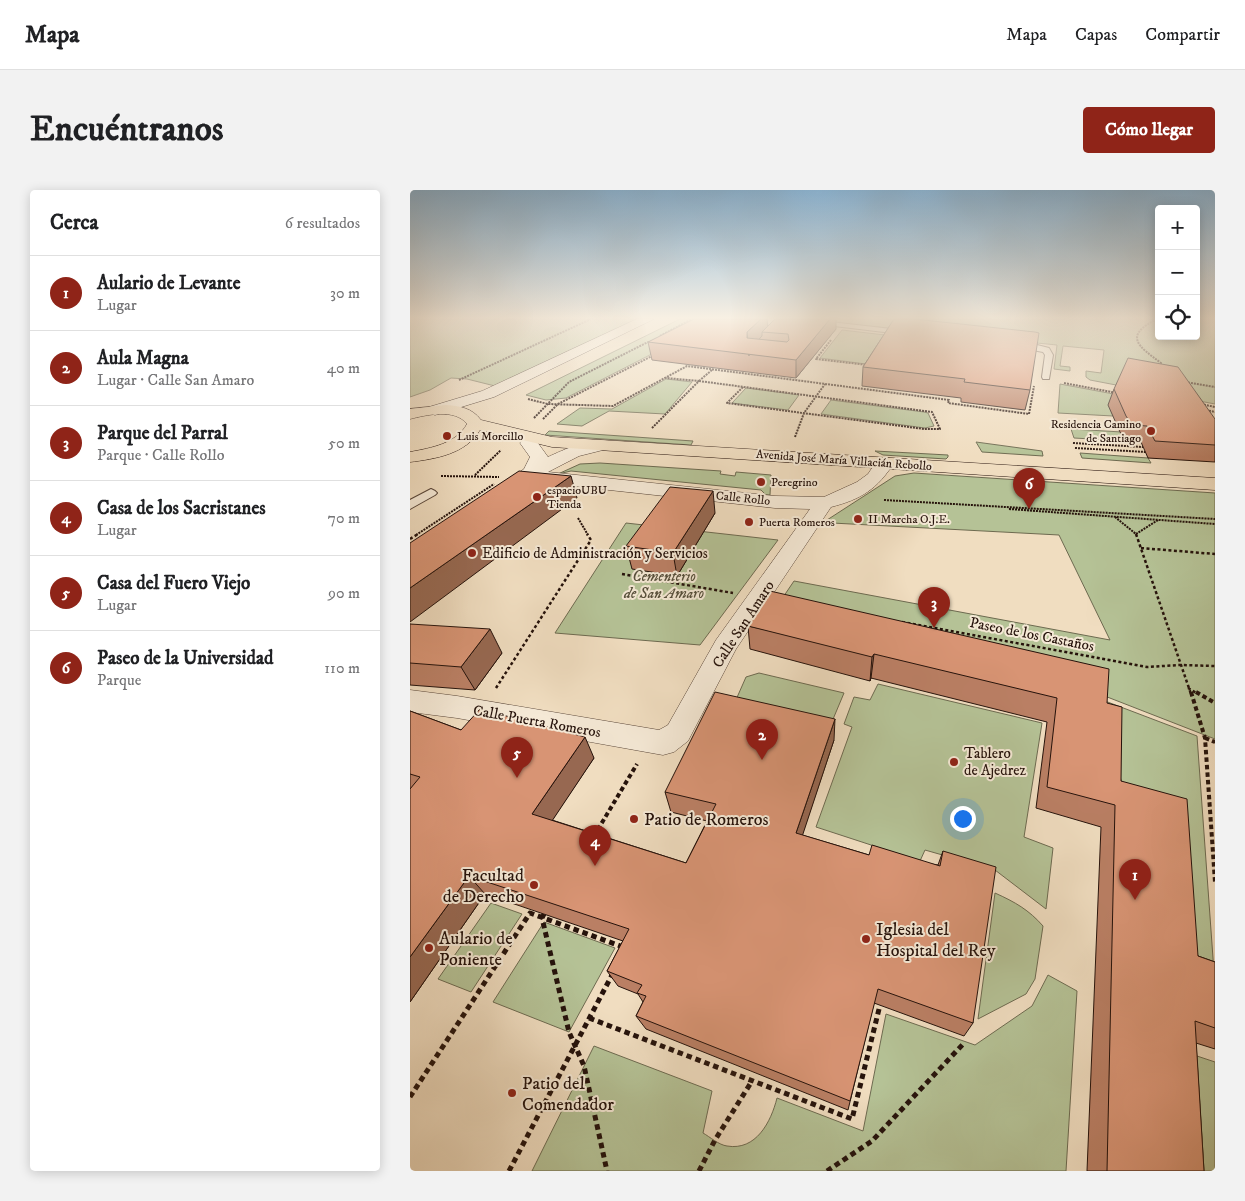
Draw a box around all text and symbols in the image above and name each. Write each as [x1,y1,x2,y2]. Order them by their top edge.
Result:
text: Mapa [25,20,79,50]
text: Mapa [1006,24,1047,46]
text: Capas [1075,24,1117,46]
text: Compartir [1145,24,1220,46]
button: Cómo llegar [1083,107,1215,153]
text: Encuéntranos [30,108,224,152]
map controls [1155,205,1200,340]
button: + [1155,205,1200,250]
text: Cerca [50,210,98,236]
text: 6 resultados [285,213,360,233]
button: − [1155,250,1200,295]
text: Aulario de Levante [97,272,241,295]
text: 1 [63,283,69,303]
text: 30 m [330,283,360,303]
text: Lugar [97,295,137,315]
button: locate [1155,295,1200,340]
text: Aula Magna [97,347,189,370]
text: 2 [62,358,70,378]
text: 40 m [327,358,360,378]
text: Lugar · Calle San Amaro [97,370,254,390]
place label: Residencia Camino de Santiago [1051,417,1141,446]
text: Parque del Parral [97,422,228,445]
marker: Residencia Camino de Santiago [1145,425,1157,437]
place label: Luis Morcillo [457,429,524,444]
marker: Luis Morcillo [441,430,453,442]
text: 3 [63,433,69,453]
text: 50 m [328,433,360,453]
text: Parque · Calle Rollo [97,445,225,465]
street label: Avenida José María Villacián Rebollo [756,447,933,474]
pin: 6 [1013,468,1045,509]
place label: Peregrino [771,475,818,490]
marker: Peregrino [755,476,767,488]
place label: espacioUBU Tienda [547,483,607,512]
street label: Calle Rollo [715,488,771,509]
marker: espacioUBU Tienda [531,491,543,503]
text: Casa de los Sacristanes [97,497,266,520]
text: 4 [61,508,71,528]
text: 70 m [328,508,360,528]
place label: II Marcha O.J.E. [868,512,950,527]
marker: II Marcha O.J.E. [852,513,864,525]
place label: Puerta Romeros [759,515,835,530]
marker: Puerta Romeros [743,516,755,528]
text: Lugar [97,520,137,540]
place label: Edificio de Administración y Servicios [482,544,708,563]
marker: Edificio de Administración y Servicios [466,547,478,559]
park label: Cementerio de San Amaro [623,567,704,603]
text: Casa del Fuero Viejo [97,572,250,595]
street label: Calle San Amaro [708,577,779,671]
text: 5 [62,583,70,603]
text: 90 m [328,583,360,603]
pin: 3 [918,587,950,628]
text: Lugar [97,595,137,615]
street label: Paseo de los Castaños [968,613,1096,656]
text: Paseo de la Universidad [97,647,274,670]
text: 6 [62,658,70,678]
text: 110 m [324,658,360,678]
text: Parque [97,670,141,690]
street label: Calle Puerta Romeros [472,701,602,742]
pin: 2 [746,719,778,760]
pin: 5 [501,737,533,778]
place label: Tablero de Ajedrez [964,744,1027,780]
marker: Tablero de Ajedrez [948,756,960,768]
your location [950,806,976,832]
place label: Patio de Romeros [644,809,768,831]
marker: Patio de Romeros [628,813,640,825]
pin: 4 [579,825,611,866]
pin: 1 [1119,859,1151,900]
place label: Facultad de Derecho [443,865,524,908]
marker: Facultad de Derecho [528,879,540,891]
place label: Iglesia del Hospital del Rey [876,919,996,962]
place label: Aulario de Poniente [439,928,513,971]
marker: Iglesia del Hospital del Rey [860,933,872,945]
marker: Aulario de Poniente [423,942,435,954]
place label: Patio del Comendador [522,1073,614,1116]
marker: Patio del Comendador [506,1087,518,1099]

